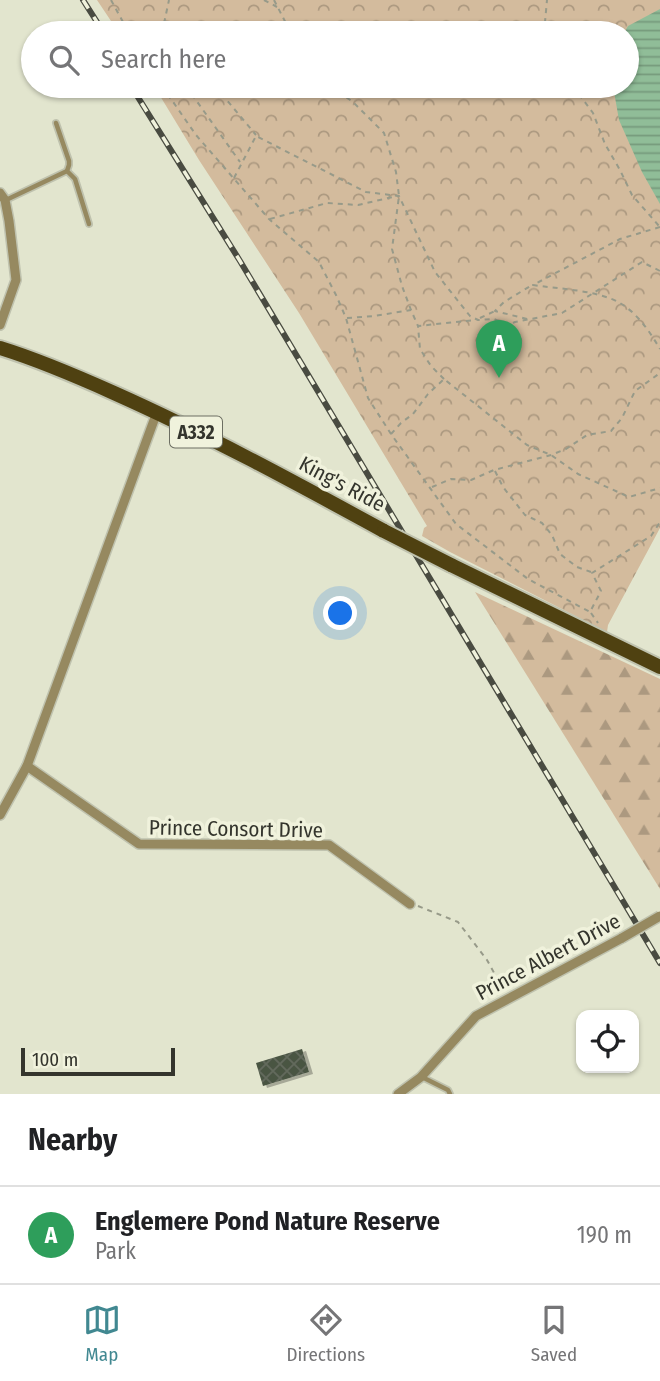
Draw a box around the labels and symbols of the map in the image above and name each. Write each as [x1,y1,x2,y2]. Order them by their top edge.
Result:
pin: A [476,320,522,378]
road number: A332 [170,416,222,448]
street label: King's Ride [295,451,389,517]
your location [323,596,357,630]
street label: Prince Consort Drive [149,814,323,844]
street label: Prince Albert Drive [471,908,625,1006]
scale bar [21,1045,175,1077]

